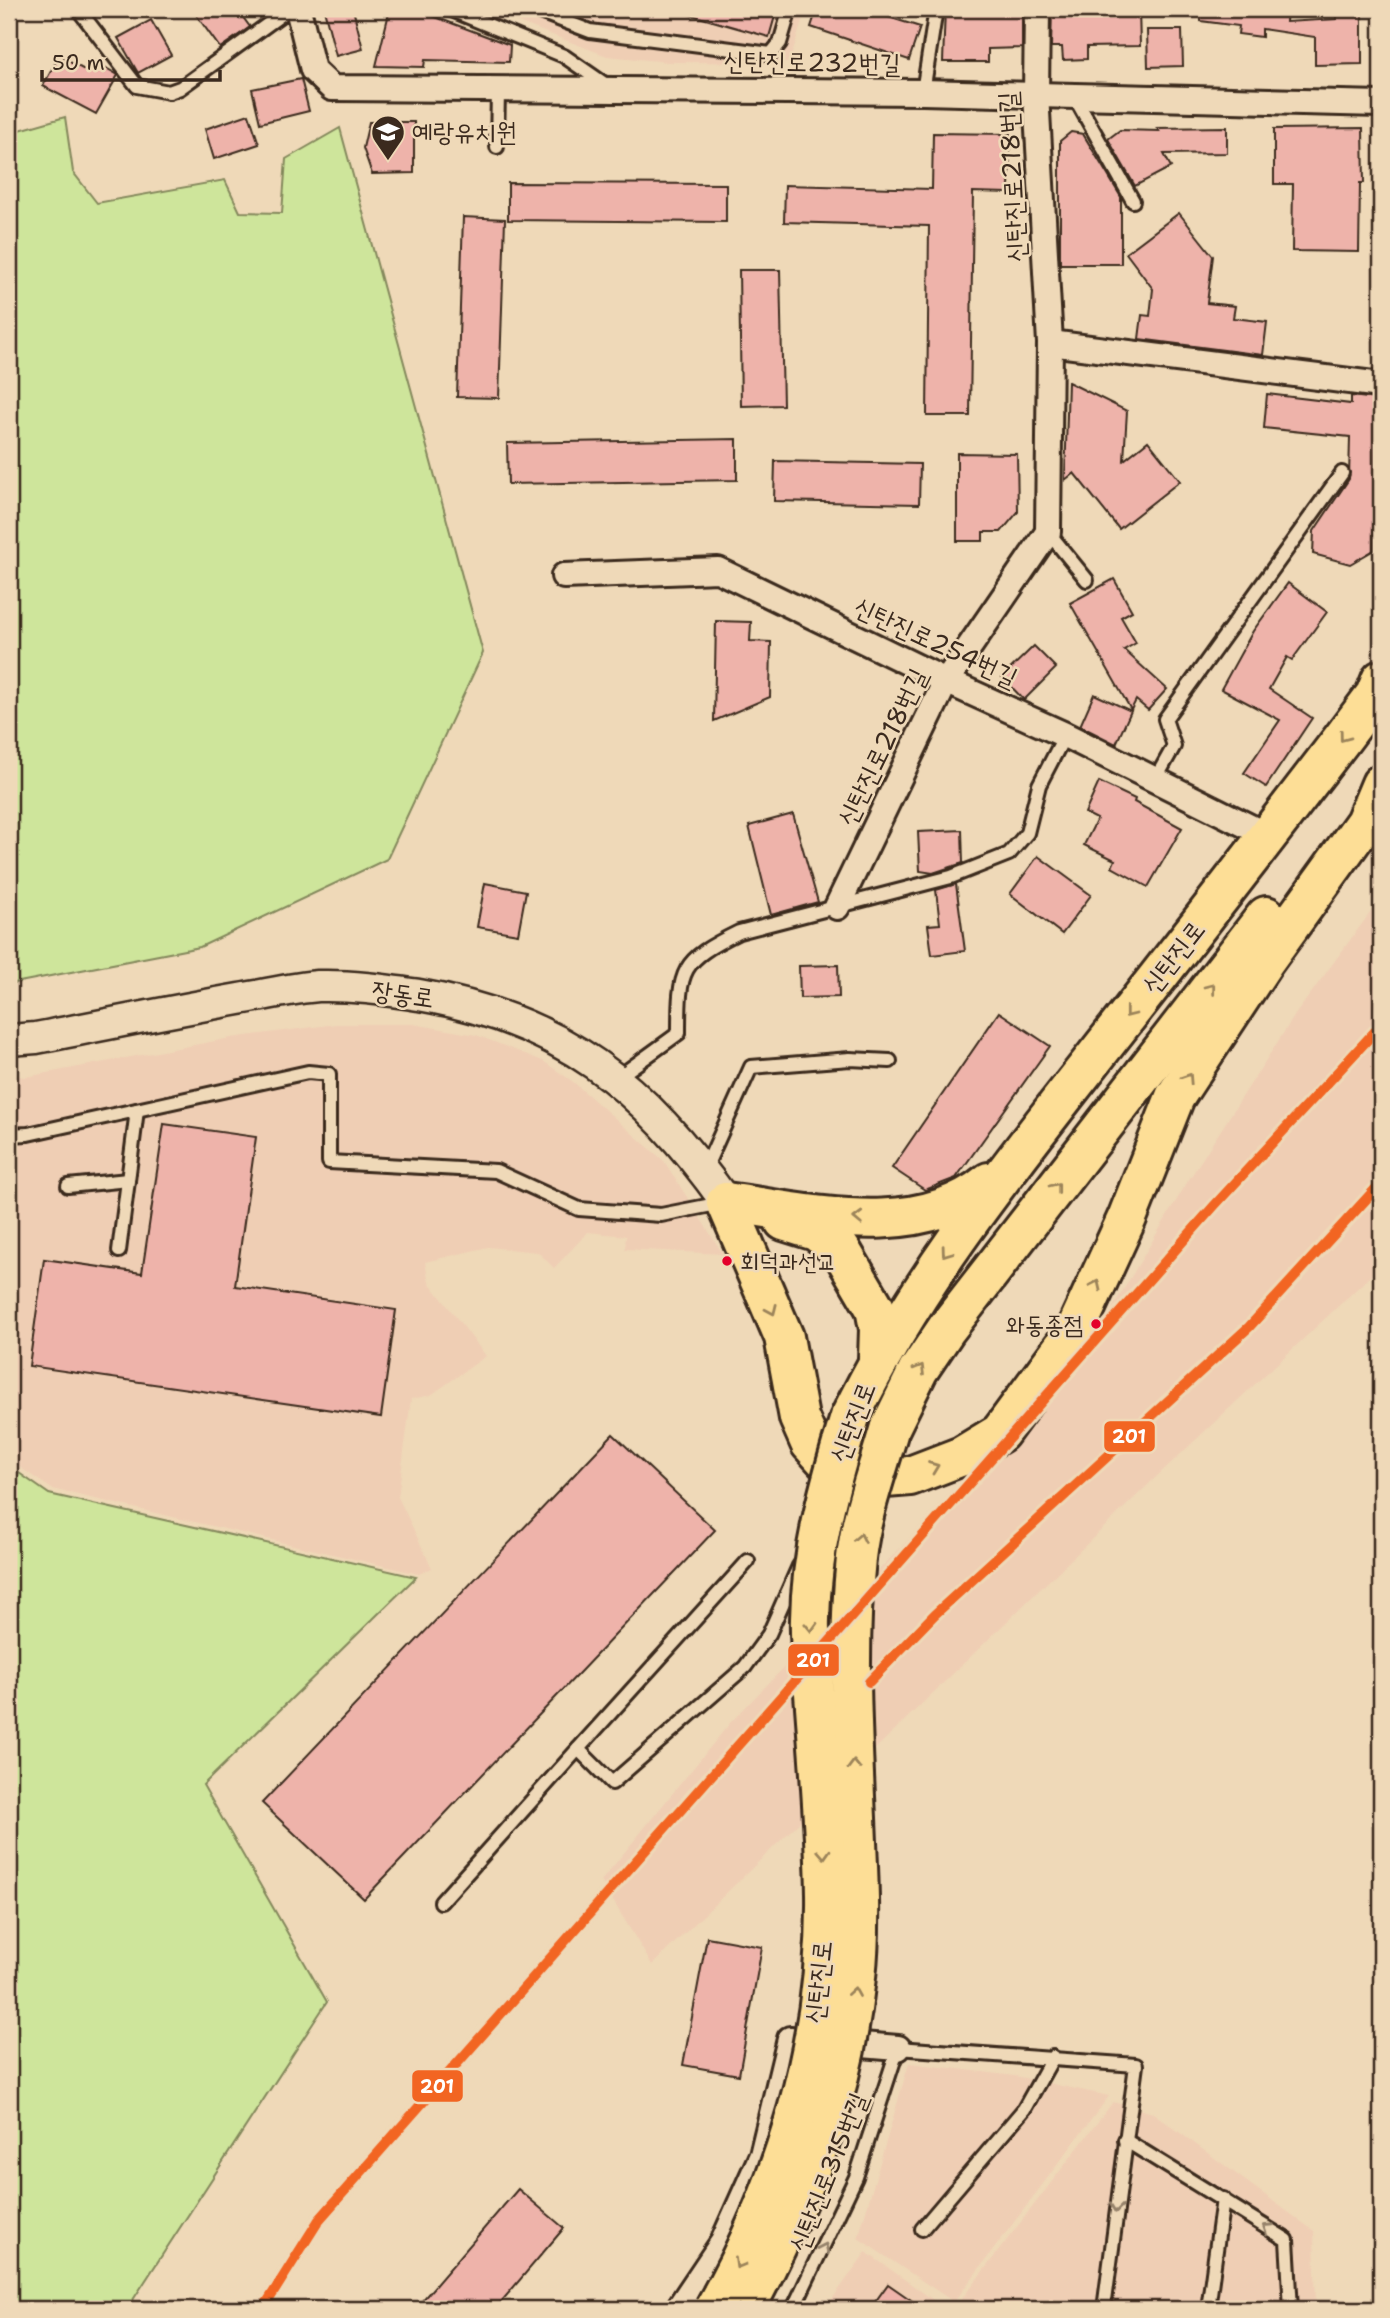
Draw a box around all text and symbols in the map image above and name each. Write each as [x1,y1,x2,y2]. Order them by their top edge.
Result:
scale bar [42,38,220,82]
street label: 신탄진로232번길 [723,42,901,81]
text: 50 m [52,49,105,77]
street label: 신탄진로218번길 [990,91,1033,263]
school or university icon: 예랑유치원 [369,113,407,162]
place label: 예랑유치원 [412,114,517,149]
street label: 신탄진로254번길 [849,588,1024,695]
street label: 신탄진로218번길 [828,662,935,831]
one-way arrow [1339,729,1352,742]
street label: 신탄진로 [1133,913,1212,1000]
street label: 장동로 [370,972,437,1015]
one-way arrow [1202,983,1215,996]
one-way arrow [1125,1006,1138,1018]
one-way arrow [1180,1072,1193,1085]
one-way arrow [1048,1183,1061,1195]
one-way arrow [852,1210,863,1225]
one-way arrow [942,1244,954,1257]
place label: 회덕과선교 [740,1246,837,1278]
marker: 회덕과선교 [720,1254,734,1268]
one-way arrow [1088,1280,1102,1293]
one-way arrow [764,1303,778,1315]
place label: 와동종점 [1006,1309,1083,1341]
marker: 와동종점 [1089,1317,1103,1331]
one-way arrow [912,1364,925,1377]
street label: 신탄진로 [820,1376,883,1467]
line badge: 201 [1103,1420,1156,1453]
text: 201 [1112,1424,1146,1449]
one-way arrow [927,1461,939,1475]
one-way arrow [852,1532,867,1544]
one-way arrow [803,1622,818,1633]
line badge: 201 [787,1643,840,1677]
text: 201 [796,1648,830,1673]
one-way arrow [846,1759,861,1770]
one-way arrow [816,1849,831,1860]
street label: 신탄진로 [796,1939,839,2025]
one-way arrow [846,1986,861,1998]
line badge: 201 [411,2069,464,2103]
text: 201 [420,2074,454,2099]
street label: 신탄진로315번길 [780,2087,875,2257]
one-way arrow [1109,2202,1124,2214]
one-way arrow [1262,2223,1275,2236]
one-way arrow [815,2243,829,2255]
one-way arrow [735,2257,748,2270]

